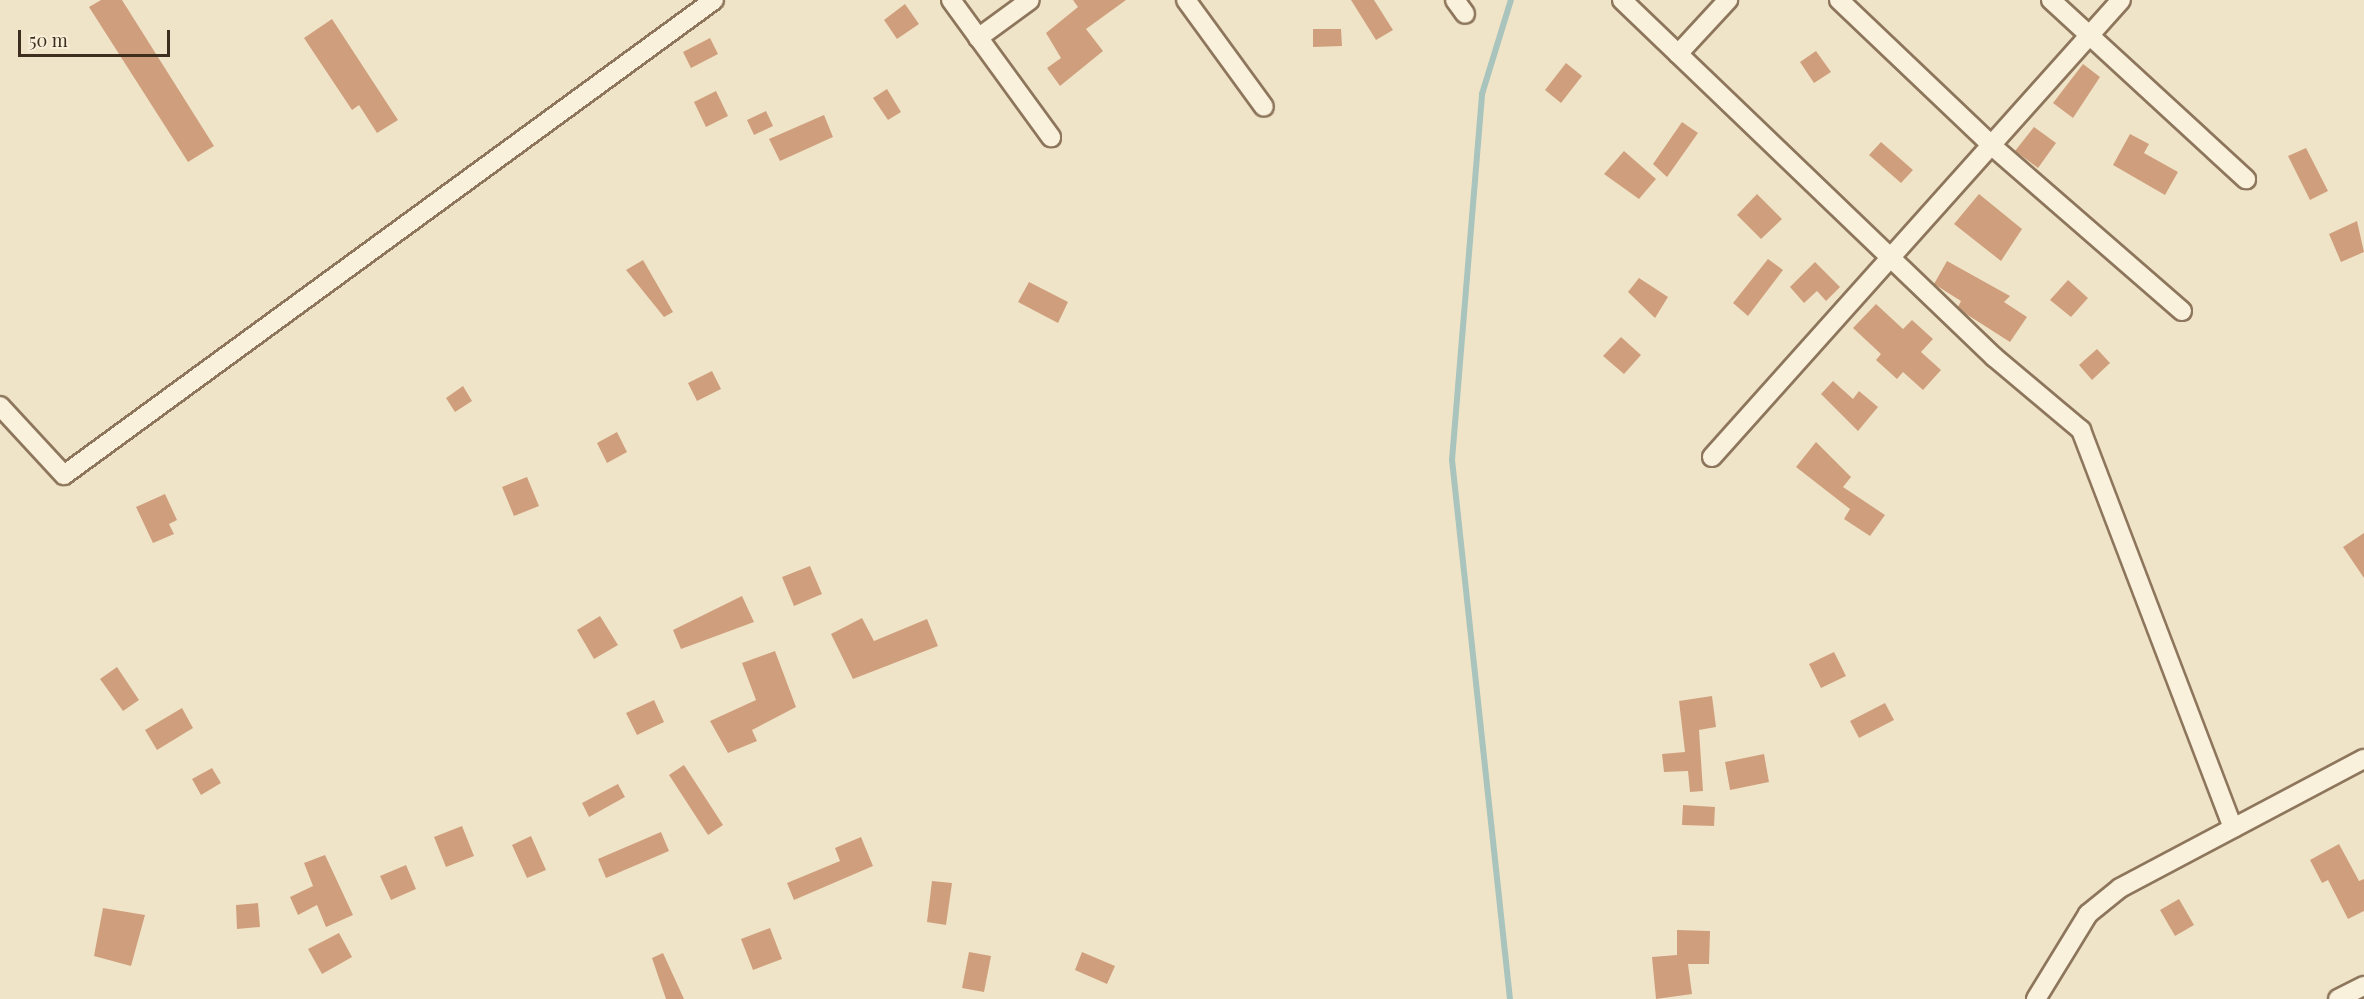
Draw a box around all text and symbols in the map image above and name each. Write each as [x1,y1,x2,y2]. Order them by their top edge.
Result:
scale bar [21,18,172,56]
text: 50 m [29,28,68,52]

